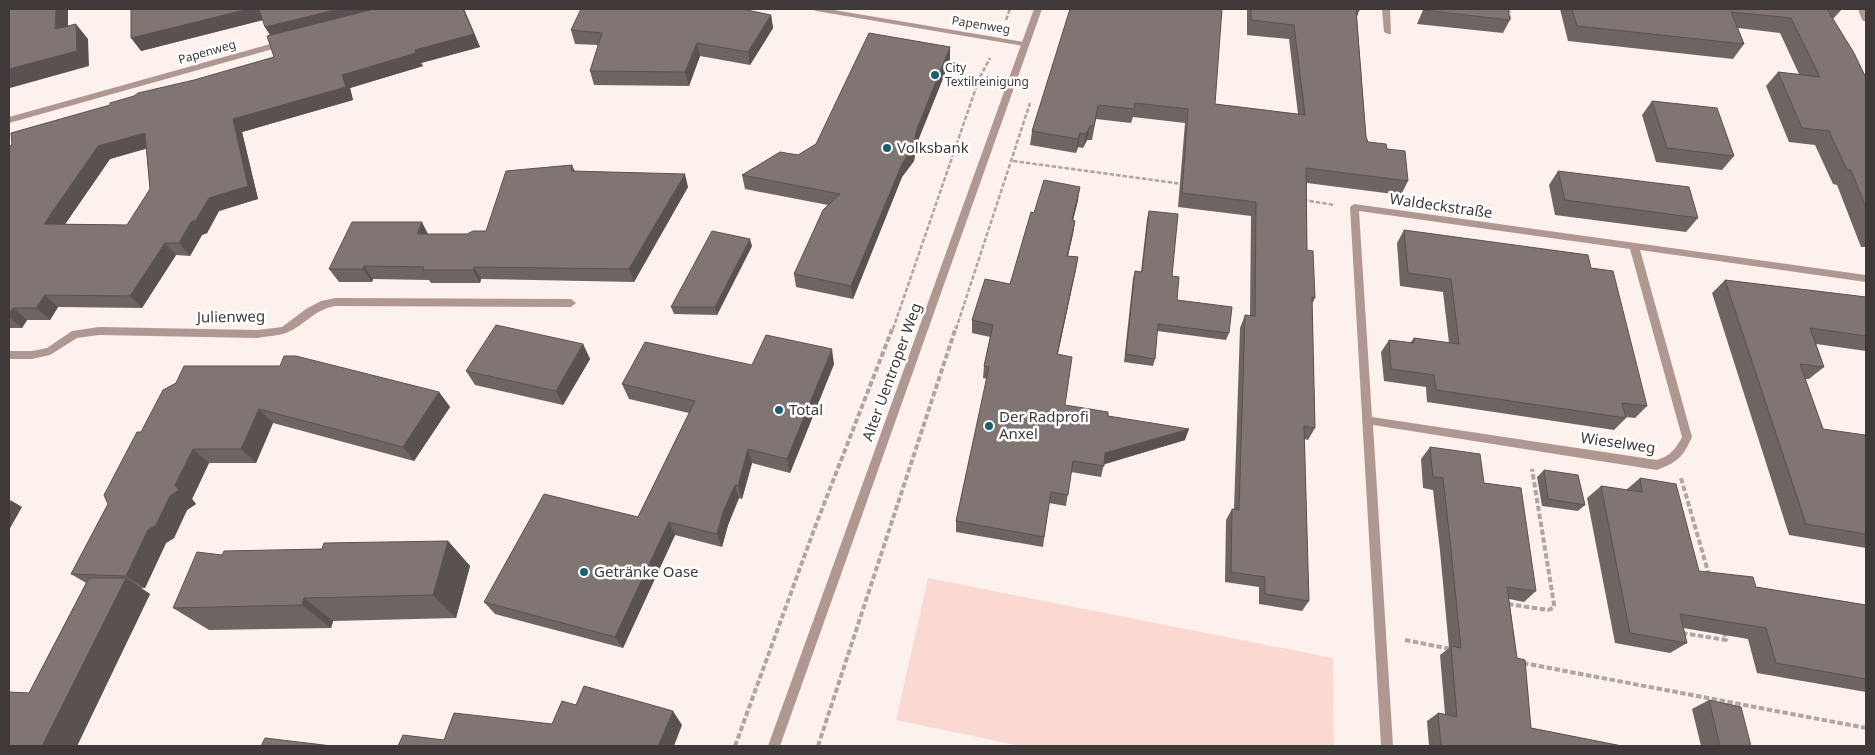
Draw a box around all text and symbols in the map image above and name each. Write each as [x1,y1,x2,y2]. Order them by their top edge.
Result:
street label: Papenweg [951,11,1012,38]
street label: Papenweg [176,35,238,68]
place label: City Textilreinigung [945,59,1029,90]
marker: City Textilreinigung [929,69,941,81]
place label: Volksbank [897,137,969,157]
marker: Volksbank [881,142,893,154]
street label: Waldeckstraße [1388,188,1494,222]
street label: Alter Uentroper Weg [857,300,925,443]
street label: Julienweg [195,305,265,327]
place label: Total [789,399,823,419]
marker: Total [773,404,785,416]
place label: Der Radprofi Anxel [999,406,1089,443]
marker: Der Radprofi Anxel [983,420,995,432]
street label: Wieselweg [1579,427,1657,457]
place label: Getränke Oase [594,561,699,581]
marker: Getränke Oase [578,566,590,578]

